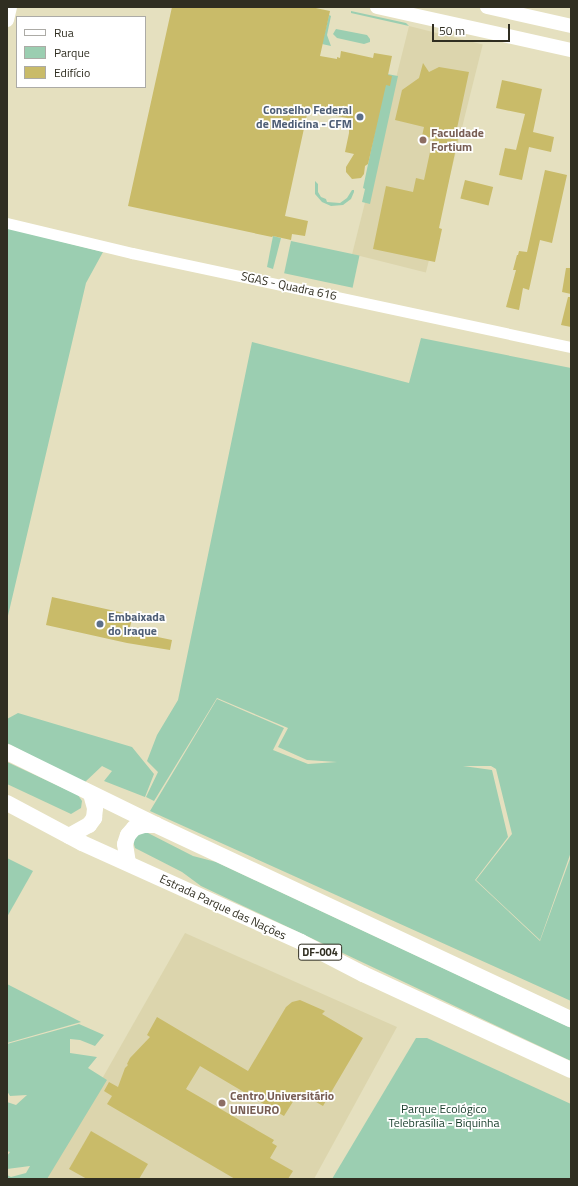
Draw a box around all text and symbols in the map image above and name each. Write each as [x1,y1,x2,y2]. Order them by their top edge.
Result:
legend [16,16,146,88]
scale bar [434,16,512,42]
text: 50 m [439,21,465,40]
text: Rua [54,23,74,42]
text: Parque [54,43,90,62]
text: Edifício [54,63,90,82]
place label: Conselho Federal de Medicina - CFM [256,103,352,131]
marker: Conselho Federal de Medicina - CFM [355,112,365,122]
place label: Faculdade Fortium [431,126,484,154]
marker: Faculdade Fortium [418,135,428,145]
street label: SGAS - Quadra 616 [240,269,338,303]
place label: Embaixada do Iraque [108,610,165,638]
marker: Embaixada do Iraque [95,619,105,629]
street label: Estrada Parque das Nações [157,871,289,943]
road number: DF-004 [298,943,342,961]
place label: Centro Universitário UNIEURO [230,1089,334,1117]
marker: Centro Universitário UNIEURO [217,1098,227,1108]
park label: Parque Ecológico Telebrasília - Biquinha [388,1102,500,1130]

